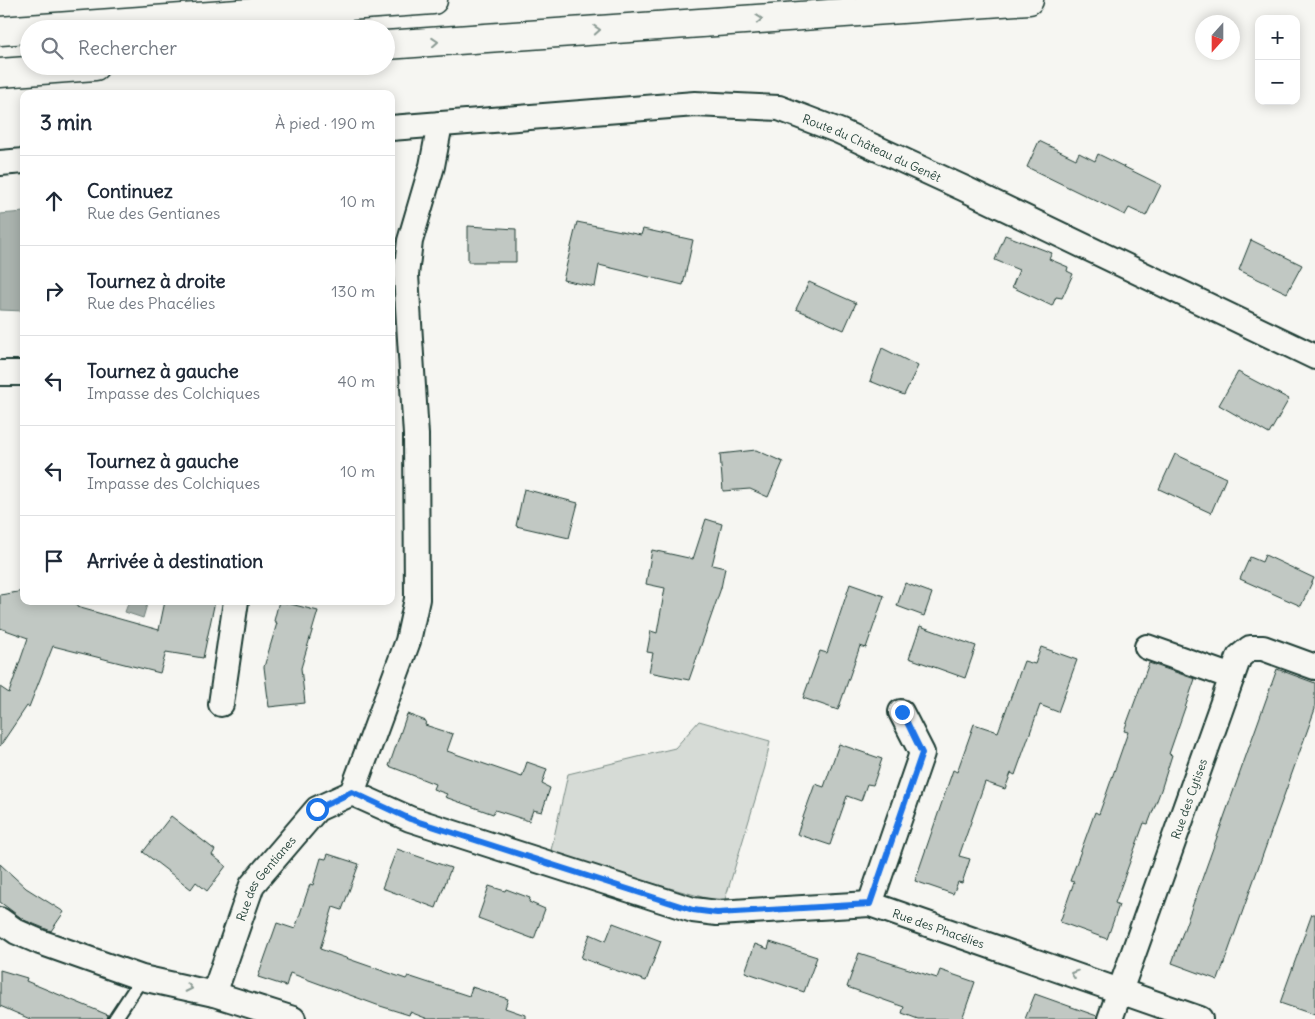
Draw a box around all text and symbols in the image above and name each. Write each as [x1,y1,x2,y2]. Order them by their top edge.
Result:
one-way arrow [755,14,763,25]
north arrow [1195,15,1240,60]
map controls [1255,15,1300,105]
button: + [1255,15,1300,60]
search box [20,20,395,75]
one-way arrow [593,25,601,36]
icon: search [38,34,66,62]
text: Rechercher [78,36,177,60]
one-way arrow [431,37,439,48]
button: − [1255,60,1300,105]
text: 3 min [40,109,92,136]
street label: Route du Château du Genêt [801,110,944,184]
text: À pied · 190 m [275,113,375,133]
text: Continuez [87,179,173,203]
icon: ahead [40,187,68,215]
text: 10 m [340,191,375,211]
text: Rue des Gentianes [87,203,220,223]
text: Tournez à droite [87,269,226,293]
icon: right [40,277,68,305]
text: 130 m [331,281,375,301]
text: Rue des Phacélies [87,293,215,313]
text: Tournez à gauche [87,359,239,383]
icon: left [40,367,68,395]
text: 40 m [337,371,375,391]
text: Impasse des Colchiques [87,383,260,403]
text: Tournez à gauche [87,449,239,473]
icon: left [40,457,68,485]
text: 10 m [340,461,375,481]
text: Impasse des Colchiques [87,473,260,493]
icon: arrive [40,547,68,575]
text: Arrivée à destination [87,549,263,573]
route end [891,701,914,724]
street label: Rue des Cytises [1167,756,1210,841]
route start [306,798,329,821]
street label: Rue des Gentianes [233,833,298,923]
street label: Rue des Phacélies [891,905,987,951]
one-way arrow [1070,970,1078,980]
one-way arrow [185,982,194,993]

